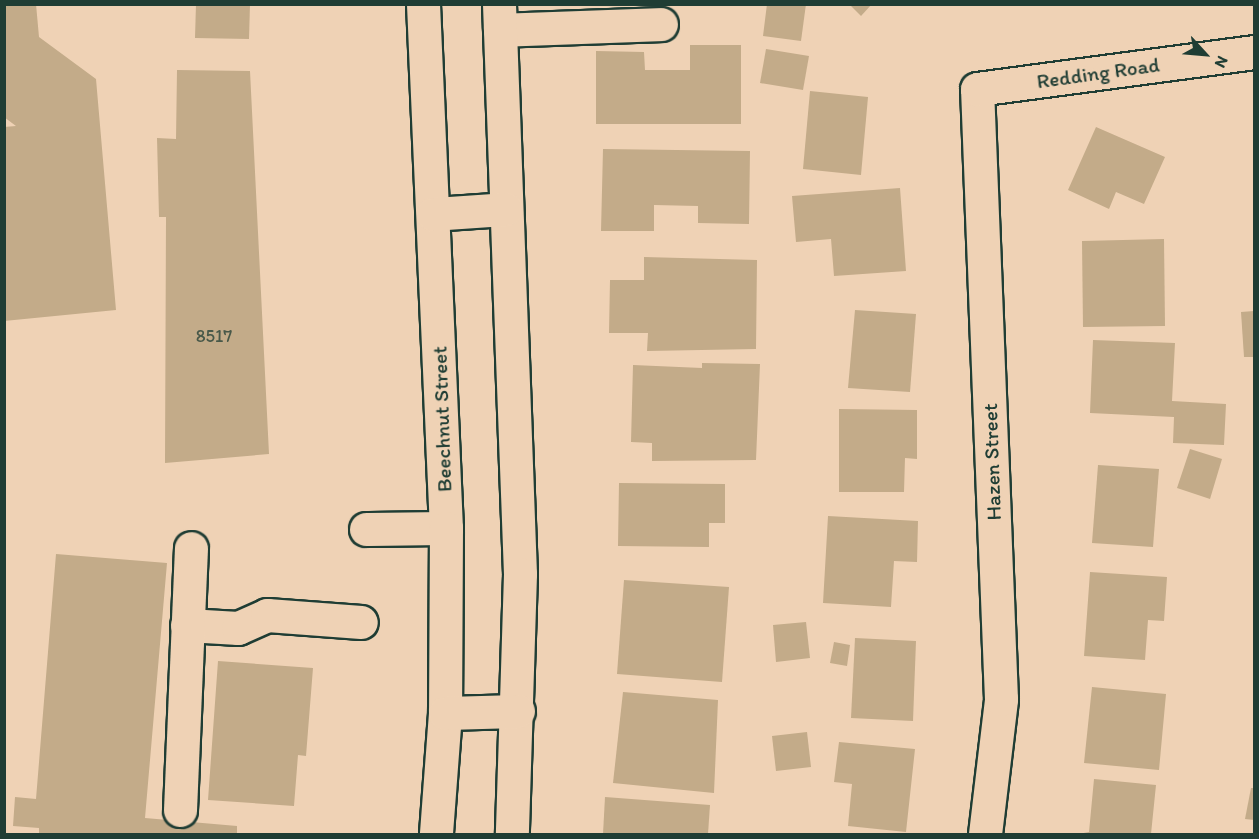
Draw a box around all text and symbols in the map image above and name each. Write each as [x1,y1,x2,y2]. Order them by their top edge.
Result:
north arrow [1175,24,1235,84]
street label: Redding Road [1035,52,1161,94]
text: N [1211,53,1233,71]
house number: 8517 [196,325,232,347]
street label: Beechnut Street [427,346,457,492]
street label: Hazen Street [977,403,1007,521]

